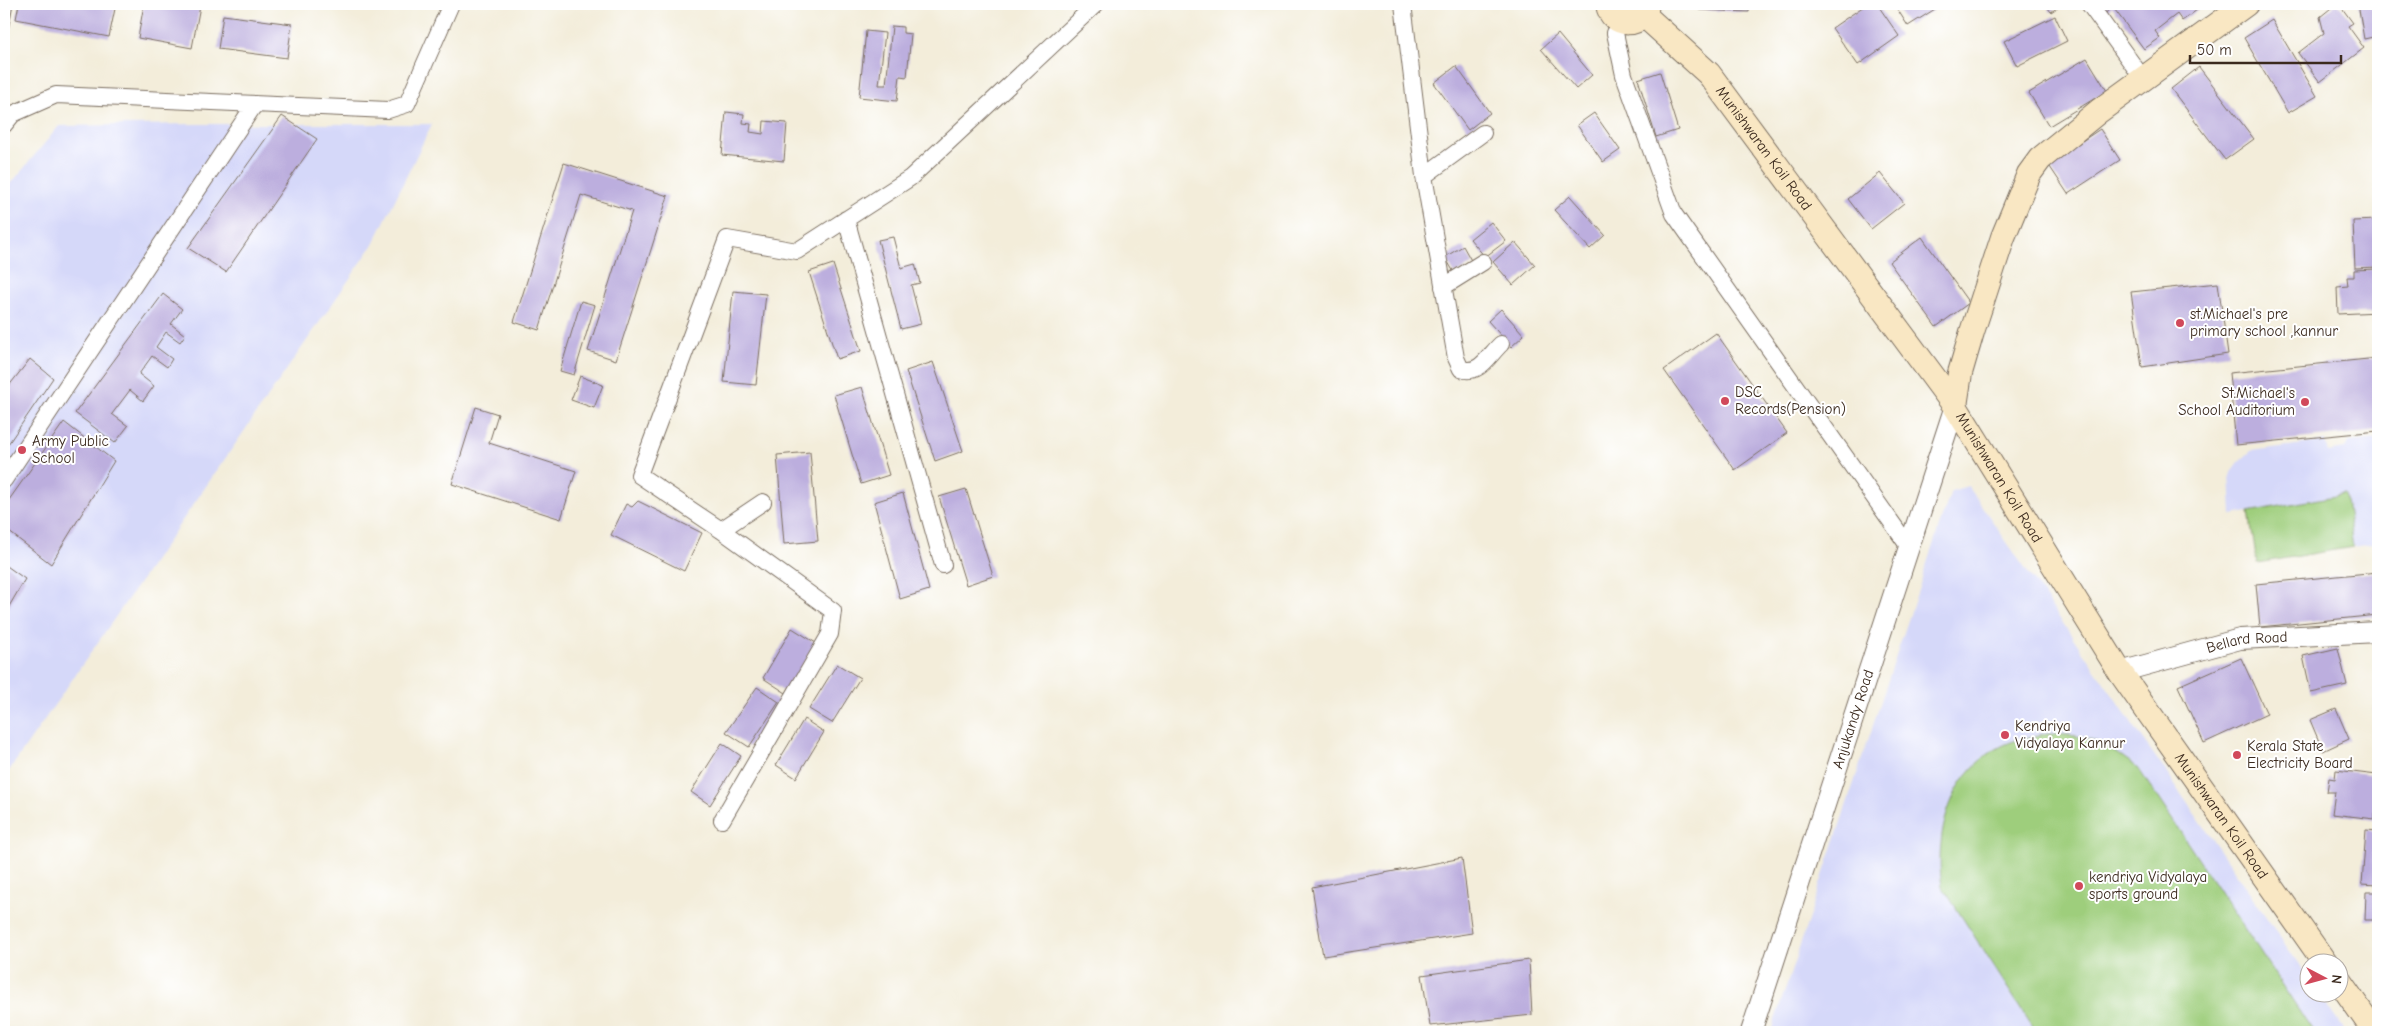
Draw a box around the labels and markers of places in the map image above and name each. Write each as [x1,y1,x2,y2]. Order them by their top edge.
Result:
place label: st.Michael's pre primary school ,kannur [2190,305,2338,340]
marker: st.Michael's pre primary school ,kannur [2174,317,2186,329]
place label: DSC Records(Pension) [1735,383,1846,418]
place label: St.Michael's School Auditorium [2178,384,2295,419]
marker: DSC Records(Pension) [1719,395,1731,407]
marker: St.Michael's School Auditorium [2299,396,2311,408]
place label: Army Public School [32,432,109,467]
marker: Army Public School [16,444,28,456]
place label: Kendriya Vidyalaya Kannur [2015,717,2125,752]
marker: Kendriya Vidyalaya Kannur [1999,729,2011,741]
place label: Kerala State Electricity Board [2247,737,2353,772]
marker: Kerala State Electricity Board [2231,749,2243,761]
place label: kendriya Vidyalaya sports ground [2089,868,2207,903]
marker: kendriya Vidyalaya sports ground [2073,880,2085,892]

